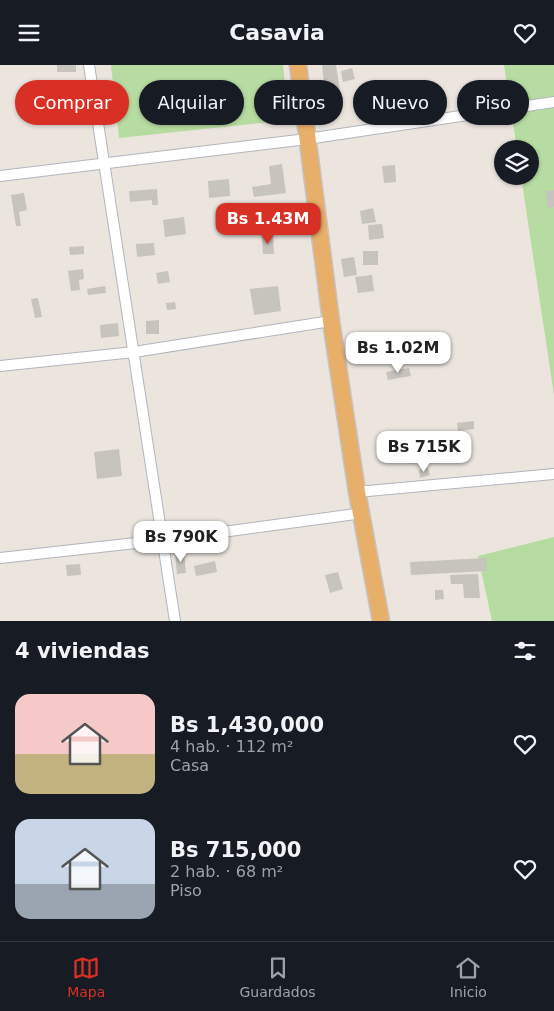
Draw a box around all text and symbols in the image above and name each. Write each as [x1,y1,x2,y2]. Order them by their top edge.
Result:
icon: menu [15,19,43,47]
icon: heart [511,19,539,47]
text: Casavia [229,20,325,45]
chip: Comprar [15,80,129,125]
chip: Alquilar [139,80,244,125]
chip: Filtros [254,80,343,125]
chip: Nuevo [353,80,447,125]
chip: Piso [457,80,529,125]
map controls [494,140,539,185]
button: layers [494,140,539,185]
pin: Bs 1.43M [216,203,320,245]
text: Bs 1.43M [227,209,309,228]
pin: Bs 1.02M [346,331,450,374]
text: Bs 1.02M [357,338,439,357]
pin: Bs 715K [378,431,470,473]
text: Bs 715K [387,437,461,456]
pin: Bs 790K [135,521,227,563]
text: Bs 790K [144,527,218,546]
icon: filters [511,637,539,665]
text: 4 viviendas [15,639,150,663]
text: Bs 1,430,000 [170,713,324,737]
icon: home [55,714,115,774]
icon: heart [511,730,539,758]
text: 4 hab. · 112 m² [170,737,293,756]
text: Casa [170,756,209,775]
text: Bs 715,000 [170,838,301,862]
icon: home [55,839,115,899]
icon: heart [511,855,539,883]
text: 2 hab. · 68 m² [170,862,283,881]
text: Piso [170,881,202,900]
tab: Mapa [67,954,105,1000]
tab: Guardados [240,954,316,1000]
tab: Inicio [450,954,487,1000]

